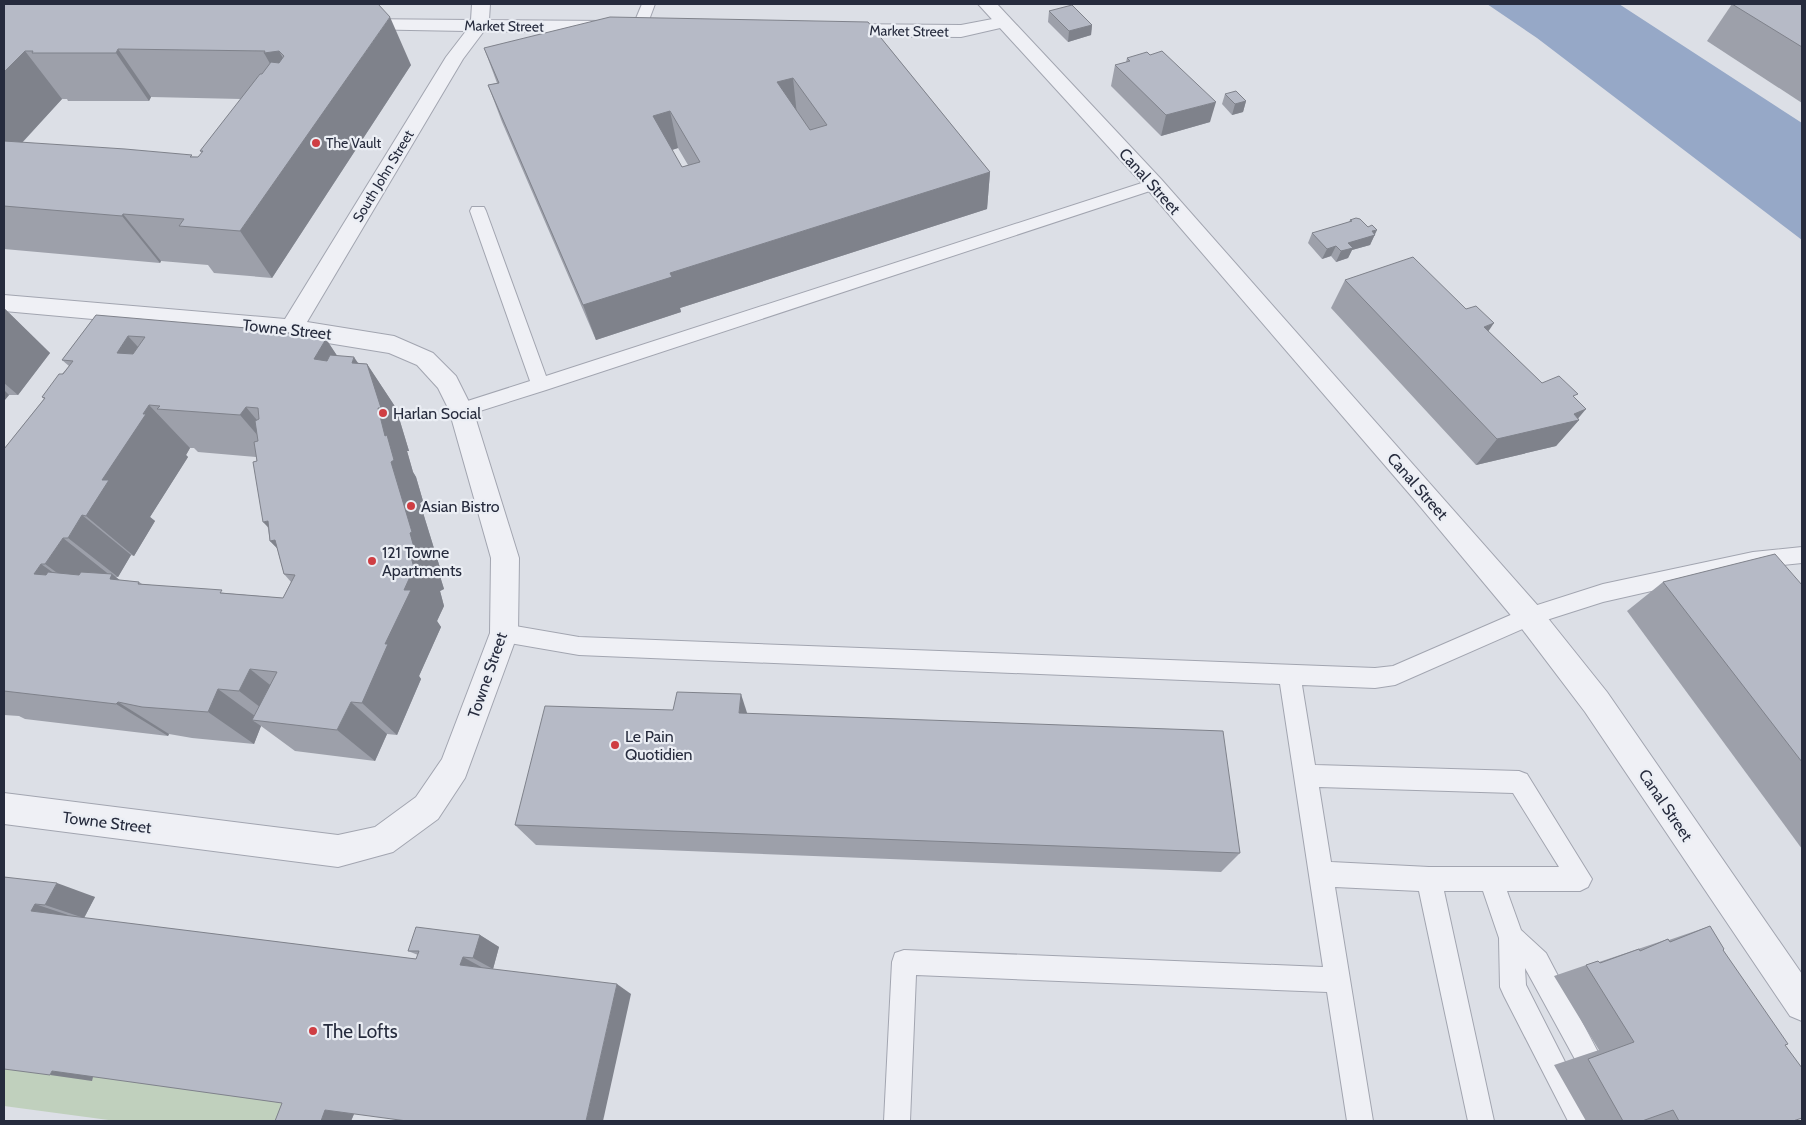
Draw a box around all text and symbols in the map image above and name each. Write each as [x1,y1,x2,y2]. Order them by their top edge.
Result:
street label: Market Street [464,16,544,36]
street label: Market Street [869,21,949,41]
street label: South John Street [348,126,418,225]
place label: The Vault [326,134,382,152]
marker: The Vault [310,137,322,149]
street label: Canal Street [1115,144,1185,219]
street label: Towne Street [241,315,333,344]
place label: Harlan Social [393,404,481,423]
marker: Harlan Social [377,407,389,419]
street label: Canal Street [1383,449,1452,524]
place label: Asian Bistro [421,497,500,516]
marker: Asian Bistro [405,500,417,512]
place label: 121 Towne Apartments [382,543,462,580]
marker: 121 Towne Apartments [366,555,378,567]
street label: Towne Street [464,629,511,721]
place label: Le Pain Quotidien [625,727,693,764]
marker: Le Pain Quotidien [609,739,621,751]
street label: Canal Street [1635,766,1697,845]
street label: Towne Street [61,808,153,837]
place label: The Lofts [323,1020,398,1043]
marker: The Lofts [307,1025,319,1037]

